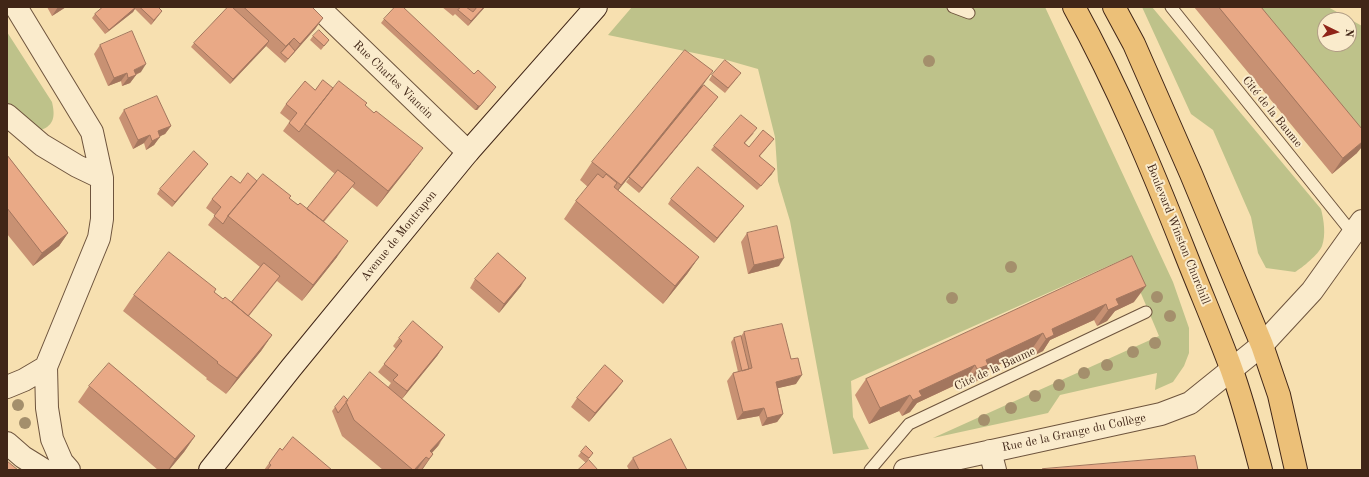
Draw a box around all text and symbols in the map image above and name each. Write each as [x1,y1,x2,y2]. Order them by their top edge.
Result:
north arrow [1317,12,1357,52]
text: N [1343,28,1354,38]
street label: Rue Charles Viancin [350,38,436,122]
street label: Cité de la Baume [1239,73,1305,151]
street label: Boulevard Winston Churchill [1143,162,1213,306]
street label: Avenue de Montrapon [358,188,440,284]
street label: Cité de la Baume [952,344,1038,394]
street label: Rue de la Grange du Collège [1001,411,1147,455]

